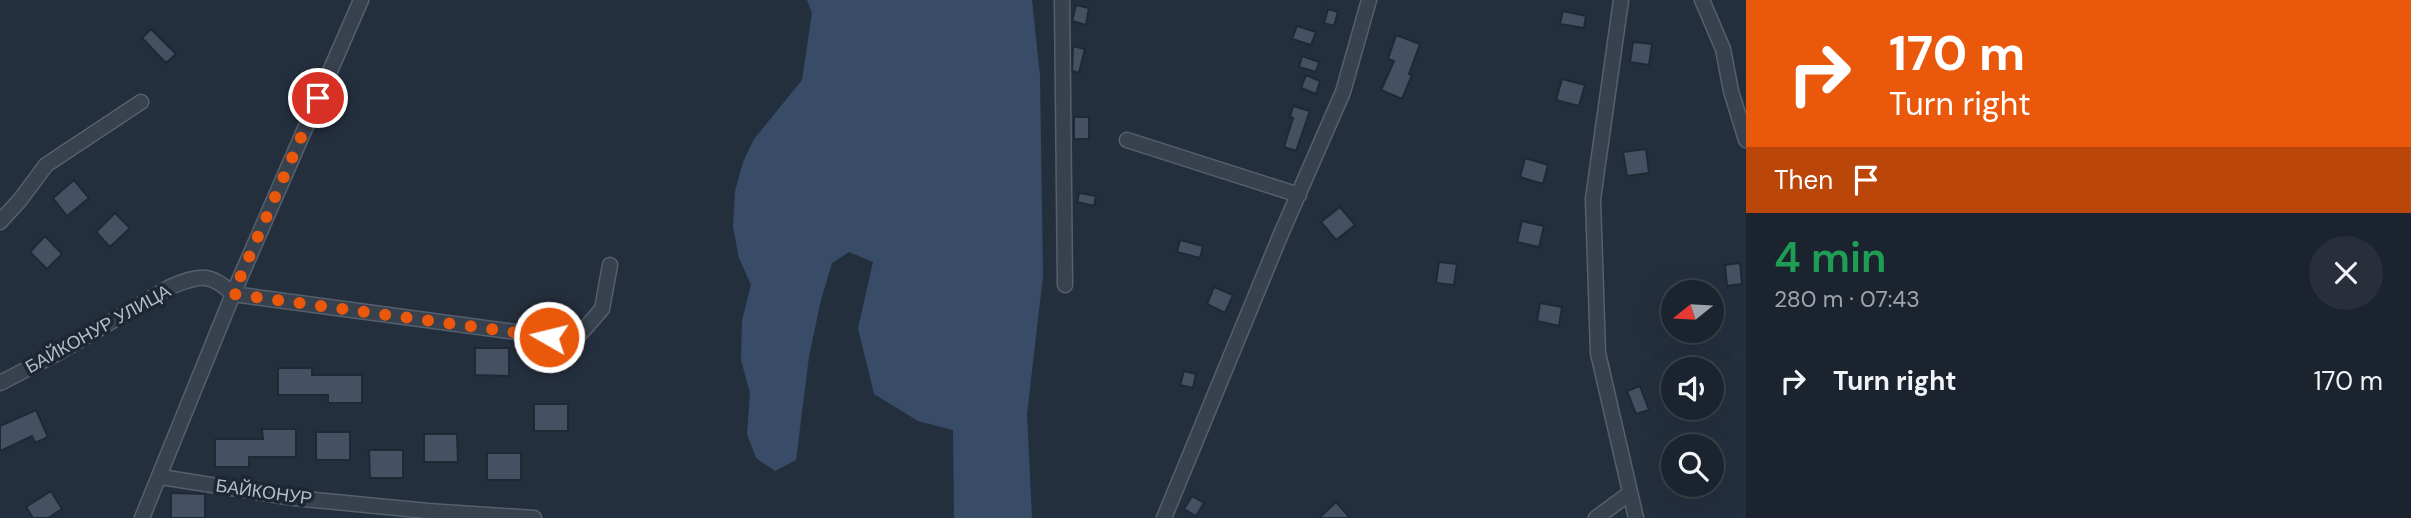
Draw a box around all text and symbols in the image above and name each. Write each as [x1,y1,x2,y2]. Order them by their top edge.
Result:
text: 170 m [1889,21,2025,85]
icon: right [1774,28,1865,119]
pin [288,68,348,128]
icon: arrive [299,79,337,117]
text: Turn right [1889,83,2031,125]
icon: arrive [1847,161,1885,199]
text: Then [1774,163,1833,197]
text: 4 min [1774,230,1886,285]
button: close [2309,236,2383,310]
street label: БАЙКОНУР УЛИЦА [21,279,175,379]
north arrow [1661,280,1724,343]
map controls [1661,280,1724,497]
text: 280 m · 07:43 [1774,284,1920,314]
position arrow [512,300,586,374]
button: sound [1661,357,1724,420]
icon: right [1774,362,1812,400]
text: Turn right [1833,364,1957,398]
text: 170 m [2314,364,2383,398]
button: search [1661,434,1724,497]
street label: БАЙКОНУР [214,473,314,511]

